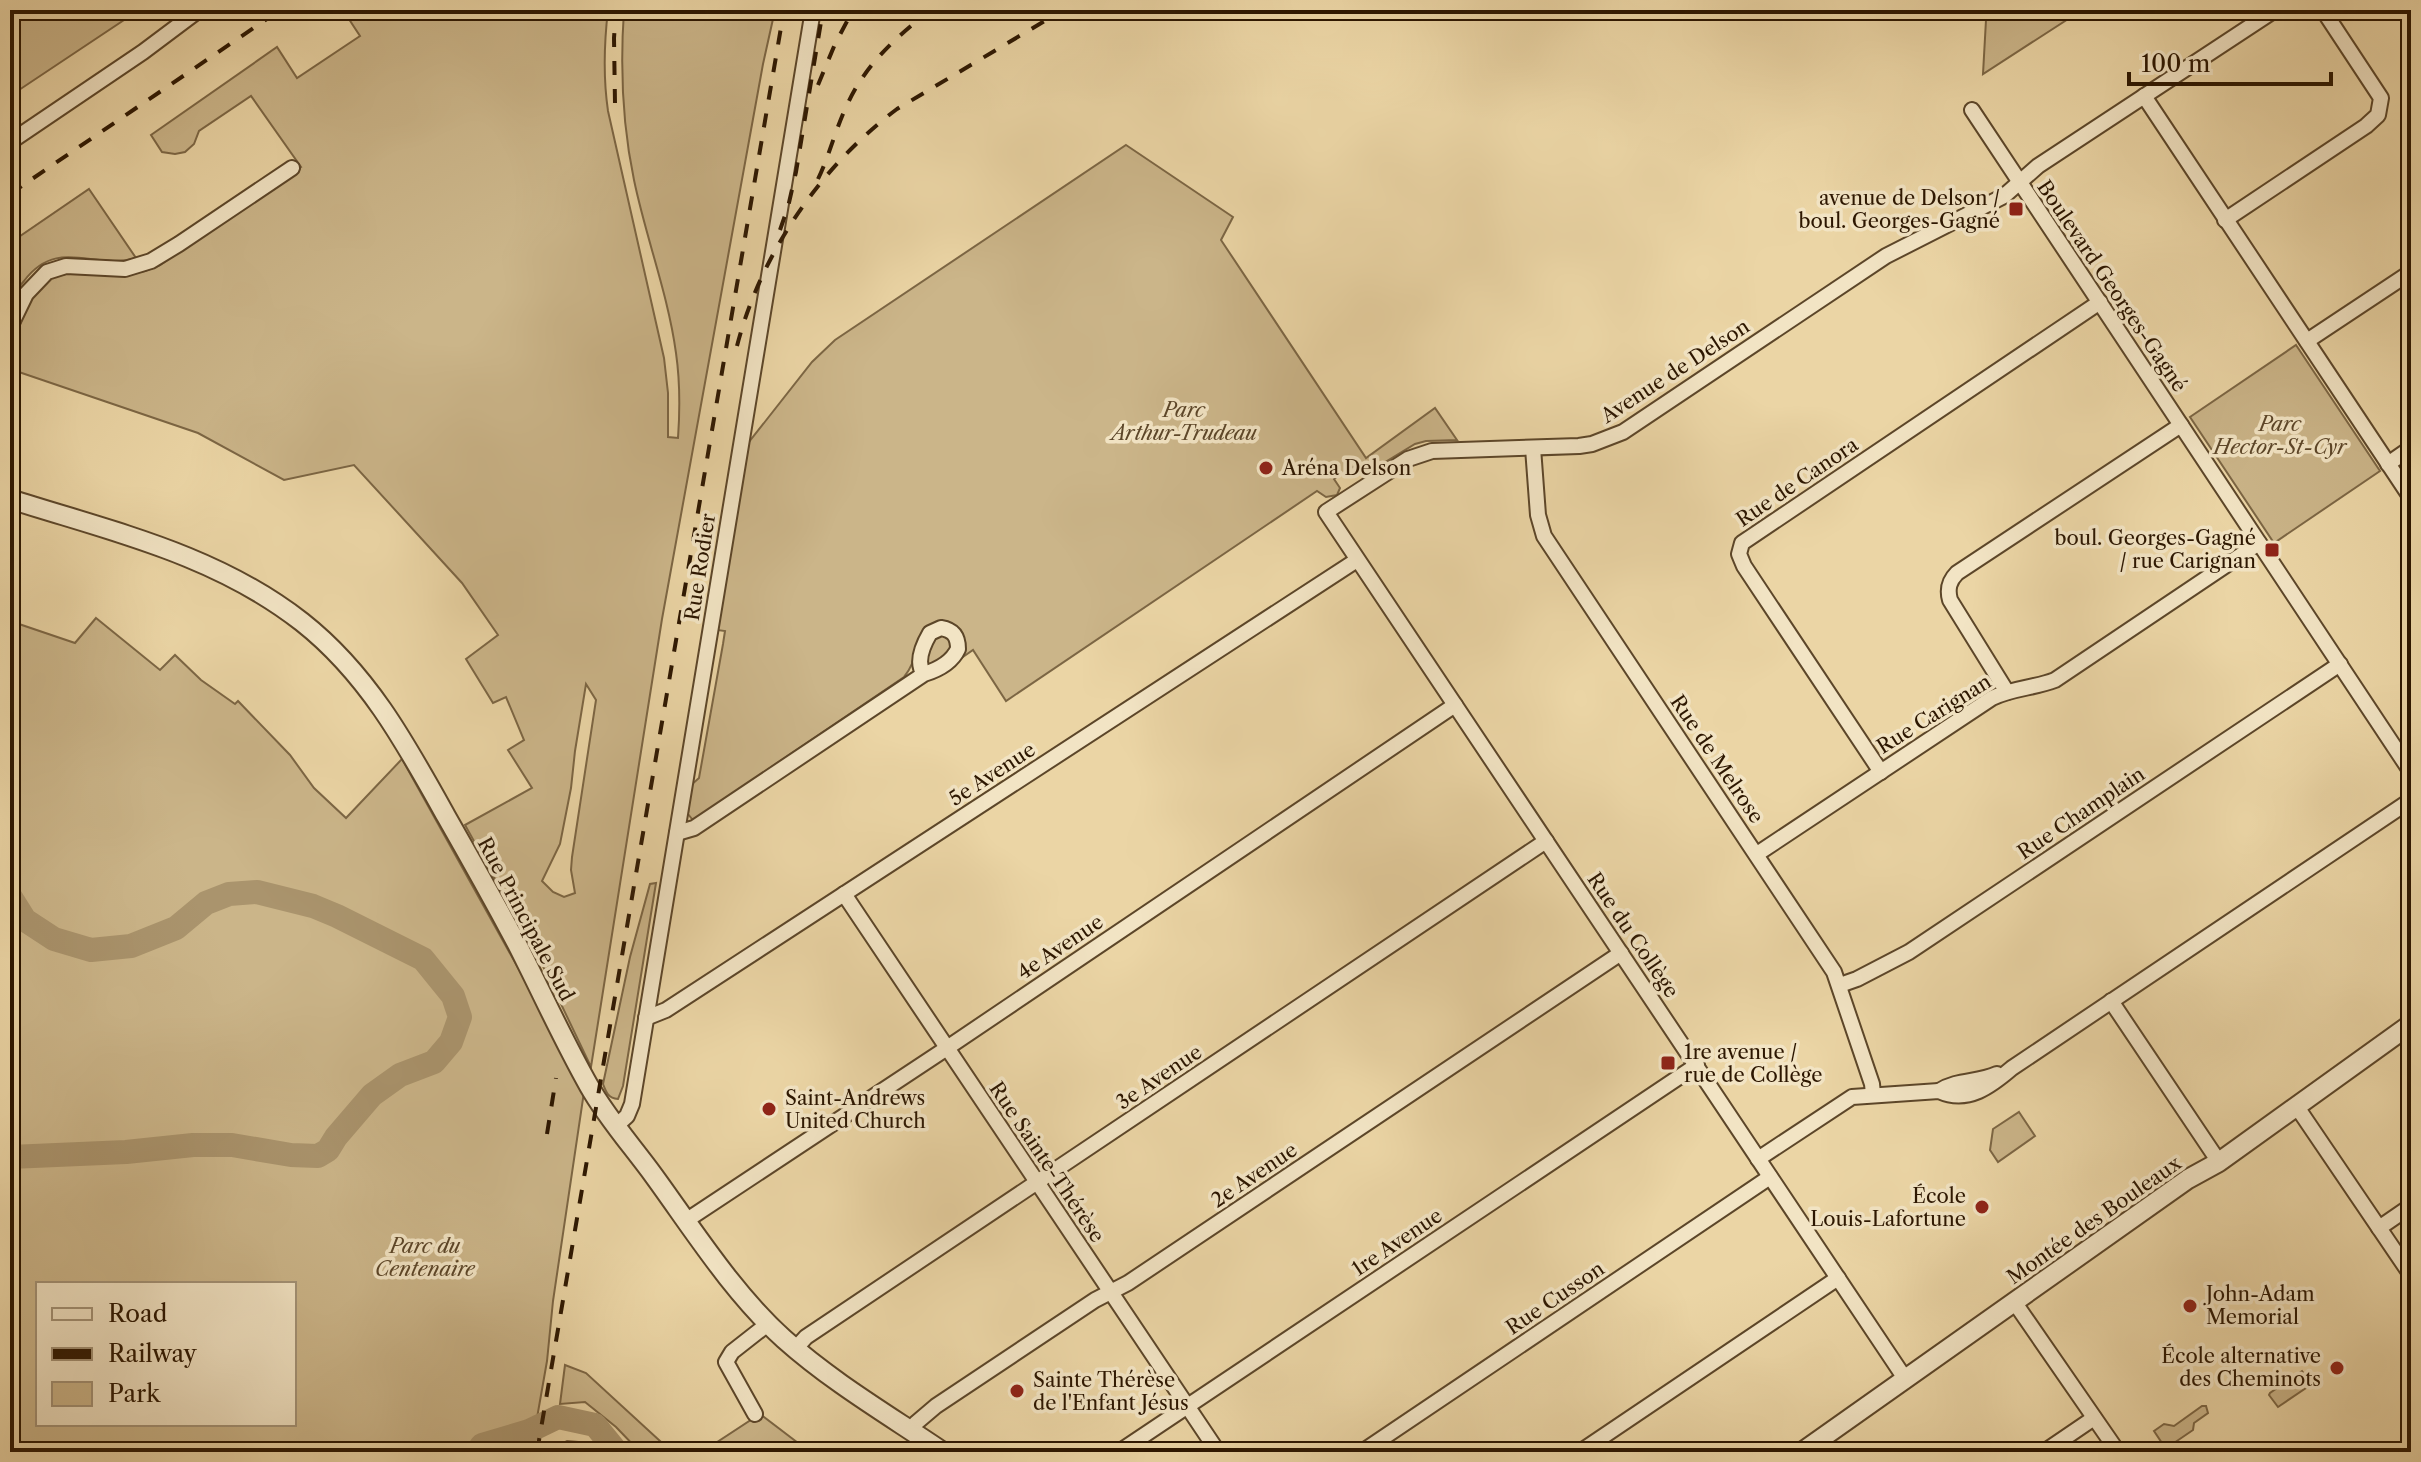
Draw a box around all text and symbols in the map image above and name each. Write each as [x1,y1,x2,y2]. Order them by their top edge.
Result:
scale bar [2129,36,2331,86]
text: 100 m [2141,49,2210,78]
street label: Boulevard Georges-Gagné [2032,176,2192,396]
place label: avenue de Delson / boul. Georges-Gagné [1799,186,2000,233]
marker: avenue de Delson / boul. Georges-Gagné [2007,200,2025,218]
street label: Avenue de Delson [1596,314,1754,428]
park label: Parc Arthur-Trudeau [1108,398,1257,445]
park label: Parc Hector-St-Cyr [2212,412,2348,459]
street label: Rue de Canora [1732,432,1863,532]
place label: Aréna Delson [1281,456,1412,480]
marker: Aréna Delson [1257,459,1275,477]
street label: Rue Rodier [680,511,720,622]
place label: boul. Georges-Gagné / rue Carignan [2055,526,2256,573]
marker: boul. Georges-Gagné / rue Carignan [2263,541,2281,559]
street label: Rue Carignan [1872,669,1996,759]
street label: Rue de Melrose [1665,690,1769,828]
street label: 5e Avenue [945,737,1039,811]
street label: Rue Champlain [2013,761,2149,864]
street label: Rue Principale Sud [473,833,579,1005]
street label: Rue du Collège [1582,868,1684,1002]
street label: 4e Avenue [1013,910,1107,984]
street label: 3e Avenue [1112,1040,1206,1114]
place label: 1re avenue / rue de Collège [1684,1040,1822,1087]
marker: 1re avenue / rue de Collège [1659,1054,1677,1072]
street label: Rue Sainte-Thérèse [984,1077,1110,1247]
place label: Saint-Andrews United Church [785,1086,926,1133]
marker: Saint-Andrews United Church [760,1100,778,1118]
street label: 2e Avenue [1207,1138,1301,1212]
street label: Montée des Bouleaux [2002,1151,2186,1289]
place label: École Louis-Lafortune [1810,1183,1966,1231]
marker: École Louis-Lafortune [1973,1198,1991,1216]
street label: 1re Avenue [1347,1203,1447,1281]
park label: Parc du Centenaire [375,1234,476,1281]
street label: Rue Cusson [1501,1256,1609,1340]
legend [36,1282,296,1426]
place label: John-Adam Memorial [2203,1282,2315,1329]
marker: John-Adam Memorial [2181,1297,2199,1315]
text: Road [108,1299,168,1328]
text: Railway [108,1339,198,1368]
place label: École alternative des Cheminots [2161,1343,2321,1391]
marker: École alternative des Cheminots [2328,1359,2346,1377]
place label: Sainte Thérèse de l'Enfant Jésus [1033,1368,1189,1415]
text: Park [108,1379,161,1408]
marker: Sainte Thérèse de l'Enfant Jésus [1008,1382,1026,1400]

